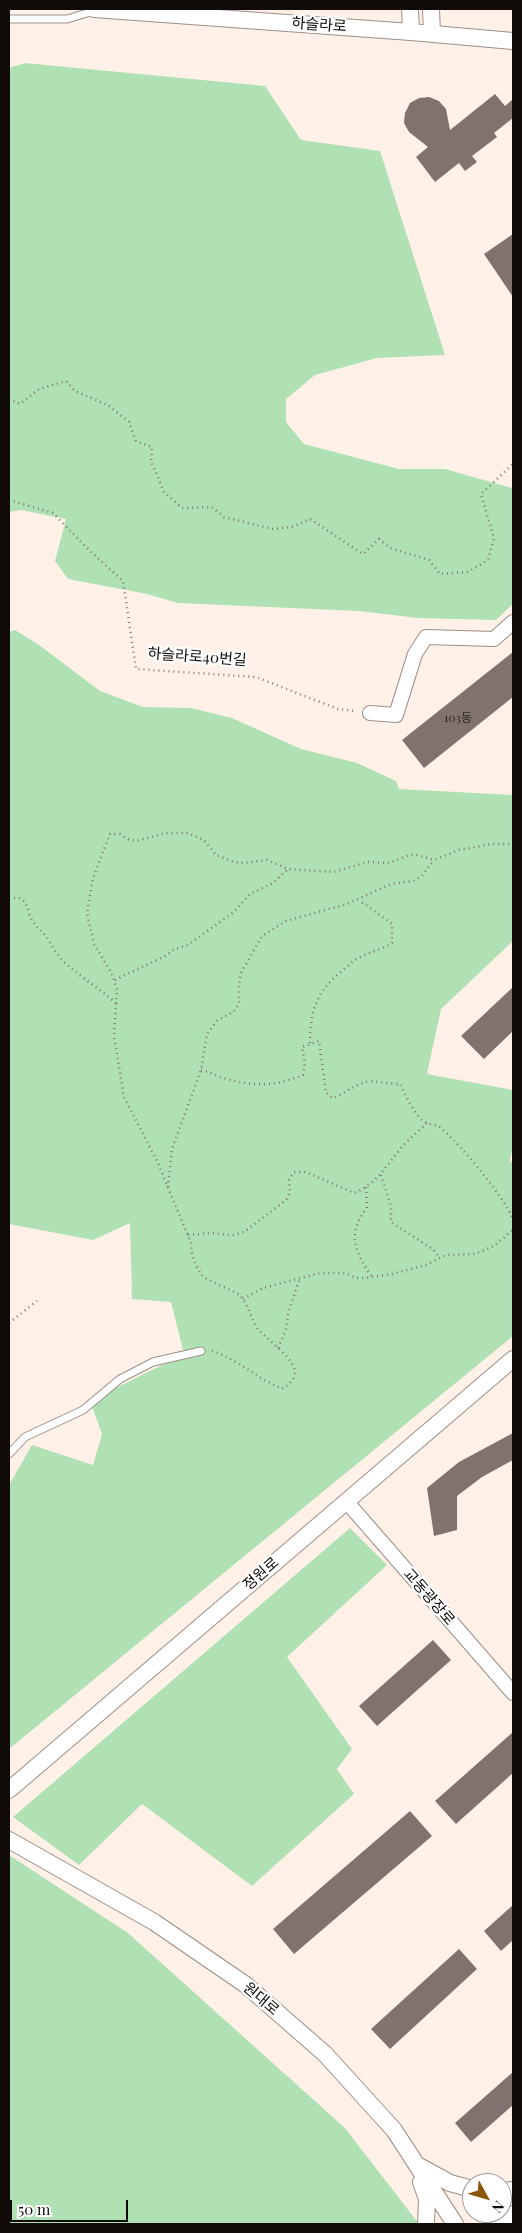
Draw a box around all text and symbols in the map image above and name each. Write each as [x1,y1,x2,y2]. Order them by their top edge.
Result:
street label: 하슬라로 [291,14,347,36]
street label: 하슬라로40번길 [147,645,247,669]
house number: 103동 [444,711,472,725]
street label: 정원로 [239,1554,283,1594]
street label: 교동광장로 [400,1565,458,1629]
street label: 원대로 [239,1979,283,2019]
north arrow [462,2173,512,2223]
scale bar [12,2190,130,2222]
text: N [488,2197,509,2217]
text: 50 m [18,2199,50,2219]

